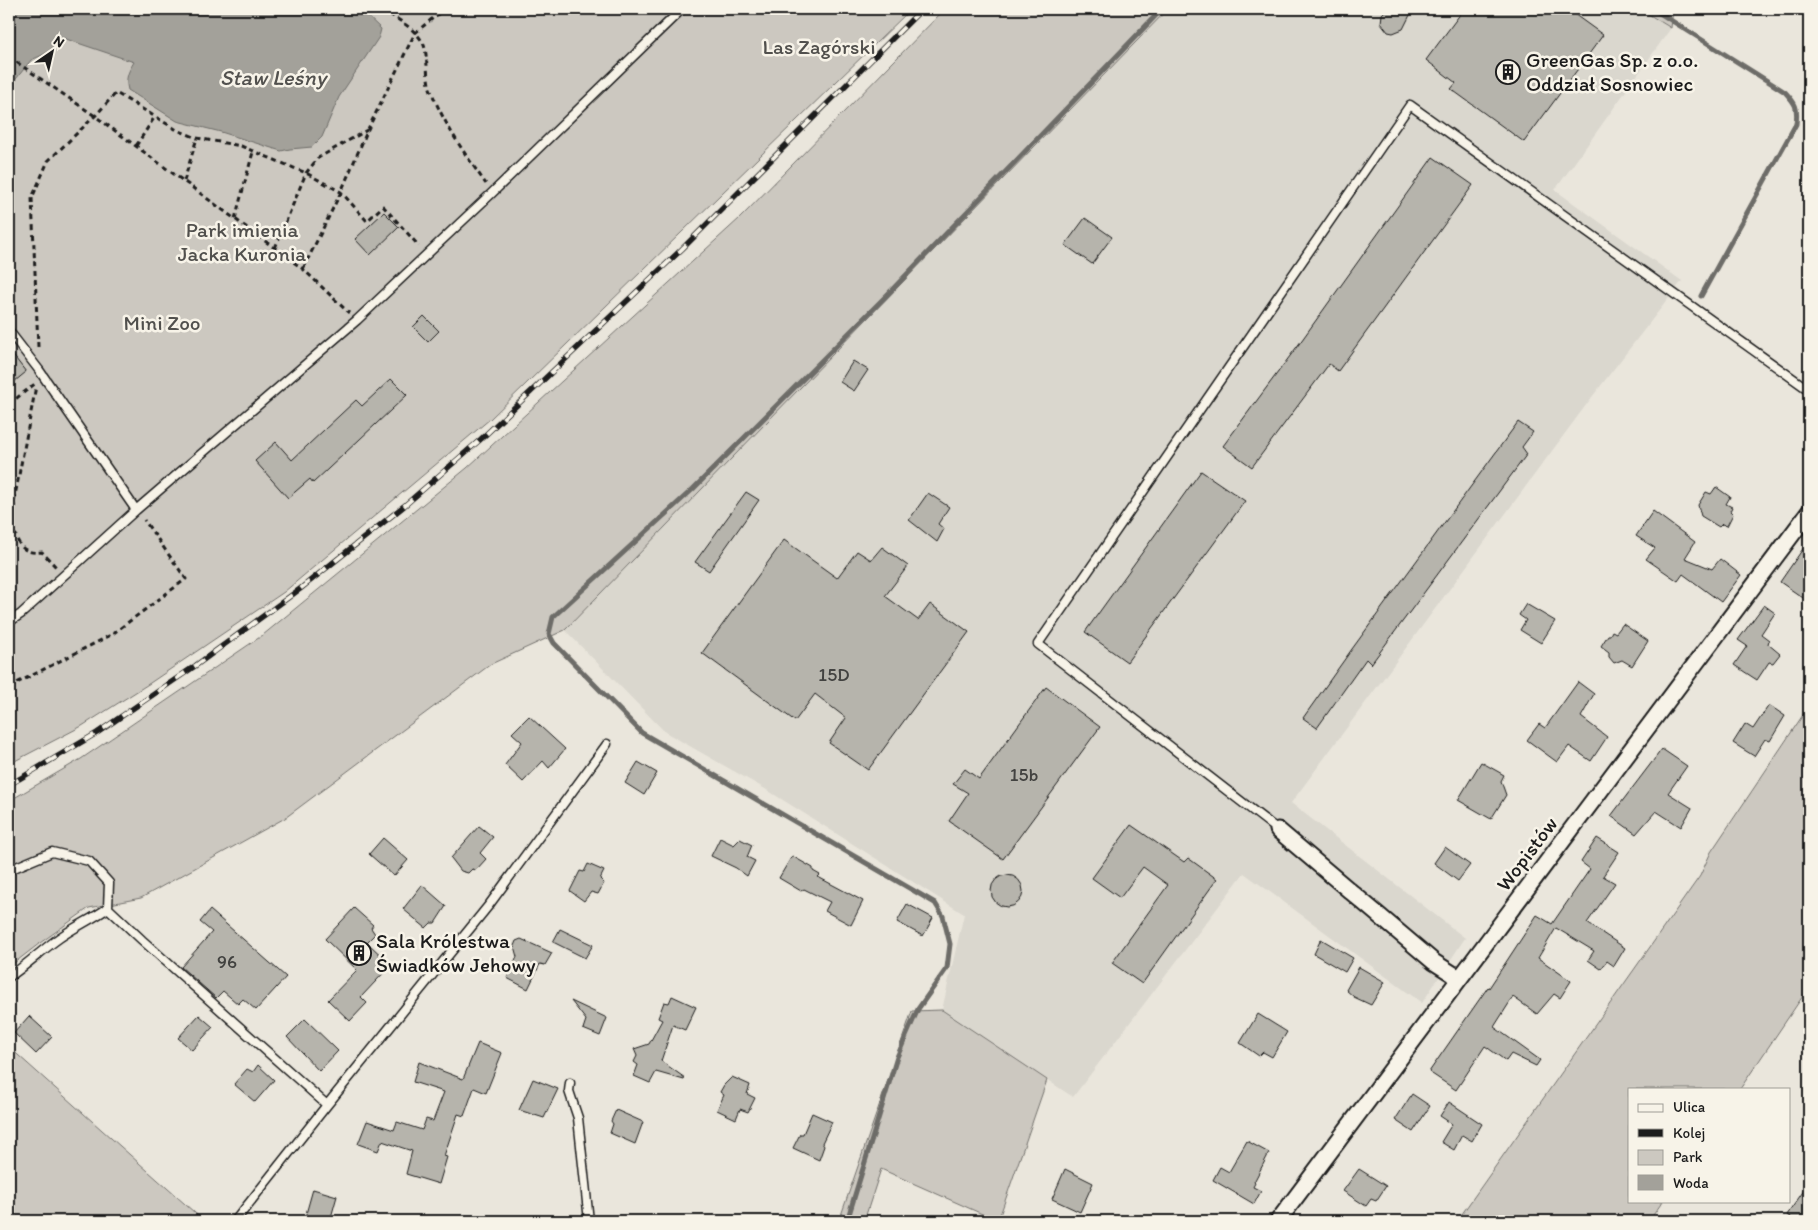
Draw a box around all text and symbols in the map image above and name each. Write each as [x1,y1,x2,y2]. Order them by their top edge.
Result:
north arrow [28,28,78,78]
text: N [50,32,68,51]
park label: Las Zagórski [762,34,876,59]
place label: GreenGas Sp. z o.o. Oddział Sosnowiec [1526,47,1698,96]
building icon: GreenGas Sp. z o.o. Oddział Sosnowiec [1495,59,1521,85]
water label: Staw Leśny [220,64,329,91]
park label: Park imienia Jacka Kuronia [178,217,306,266]
park label: Mini Zoo [123,310,201,335]
house number: 15D [818,663,850,686]
house number: 15b [1010,763,1038,786]
street label: Wopistów [1491,812,1563,896]
place label: Sala Królestwa Świadków Jehowy [376,928,536,977]
building icon: Sala Królestwa Świadków Jehowy [346,940,372,966]
house number: 96 [217,950,237,973]
legend [1628,1088,1790,1202]
text: Ulica [1673,1098,1706,1116]
text: Kolej [1673,1124,1705,1142]
text: Park [1673,1148,1703,1166]
text: Woda [1673,1174,1709,1192]

